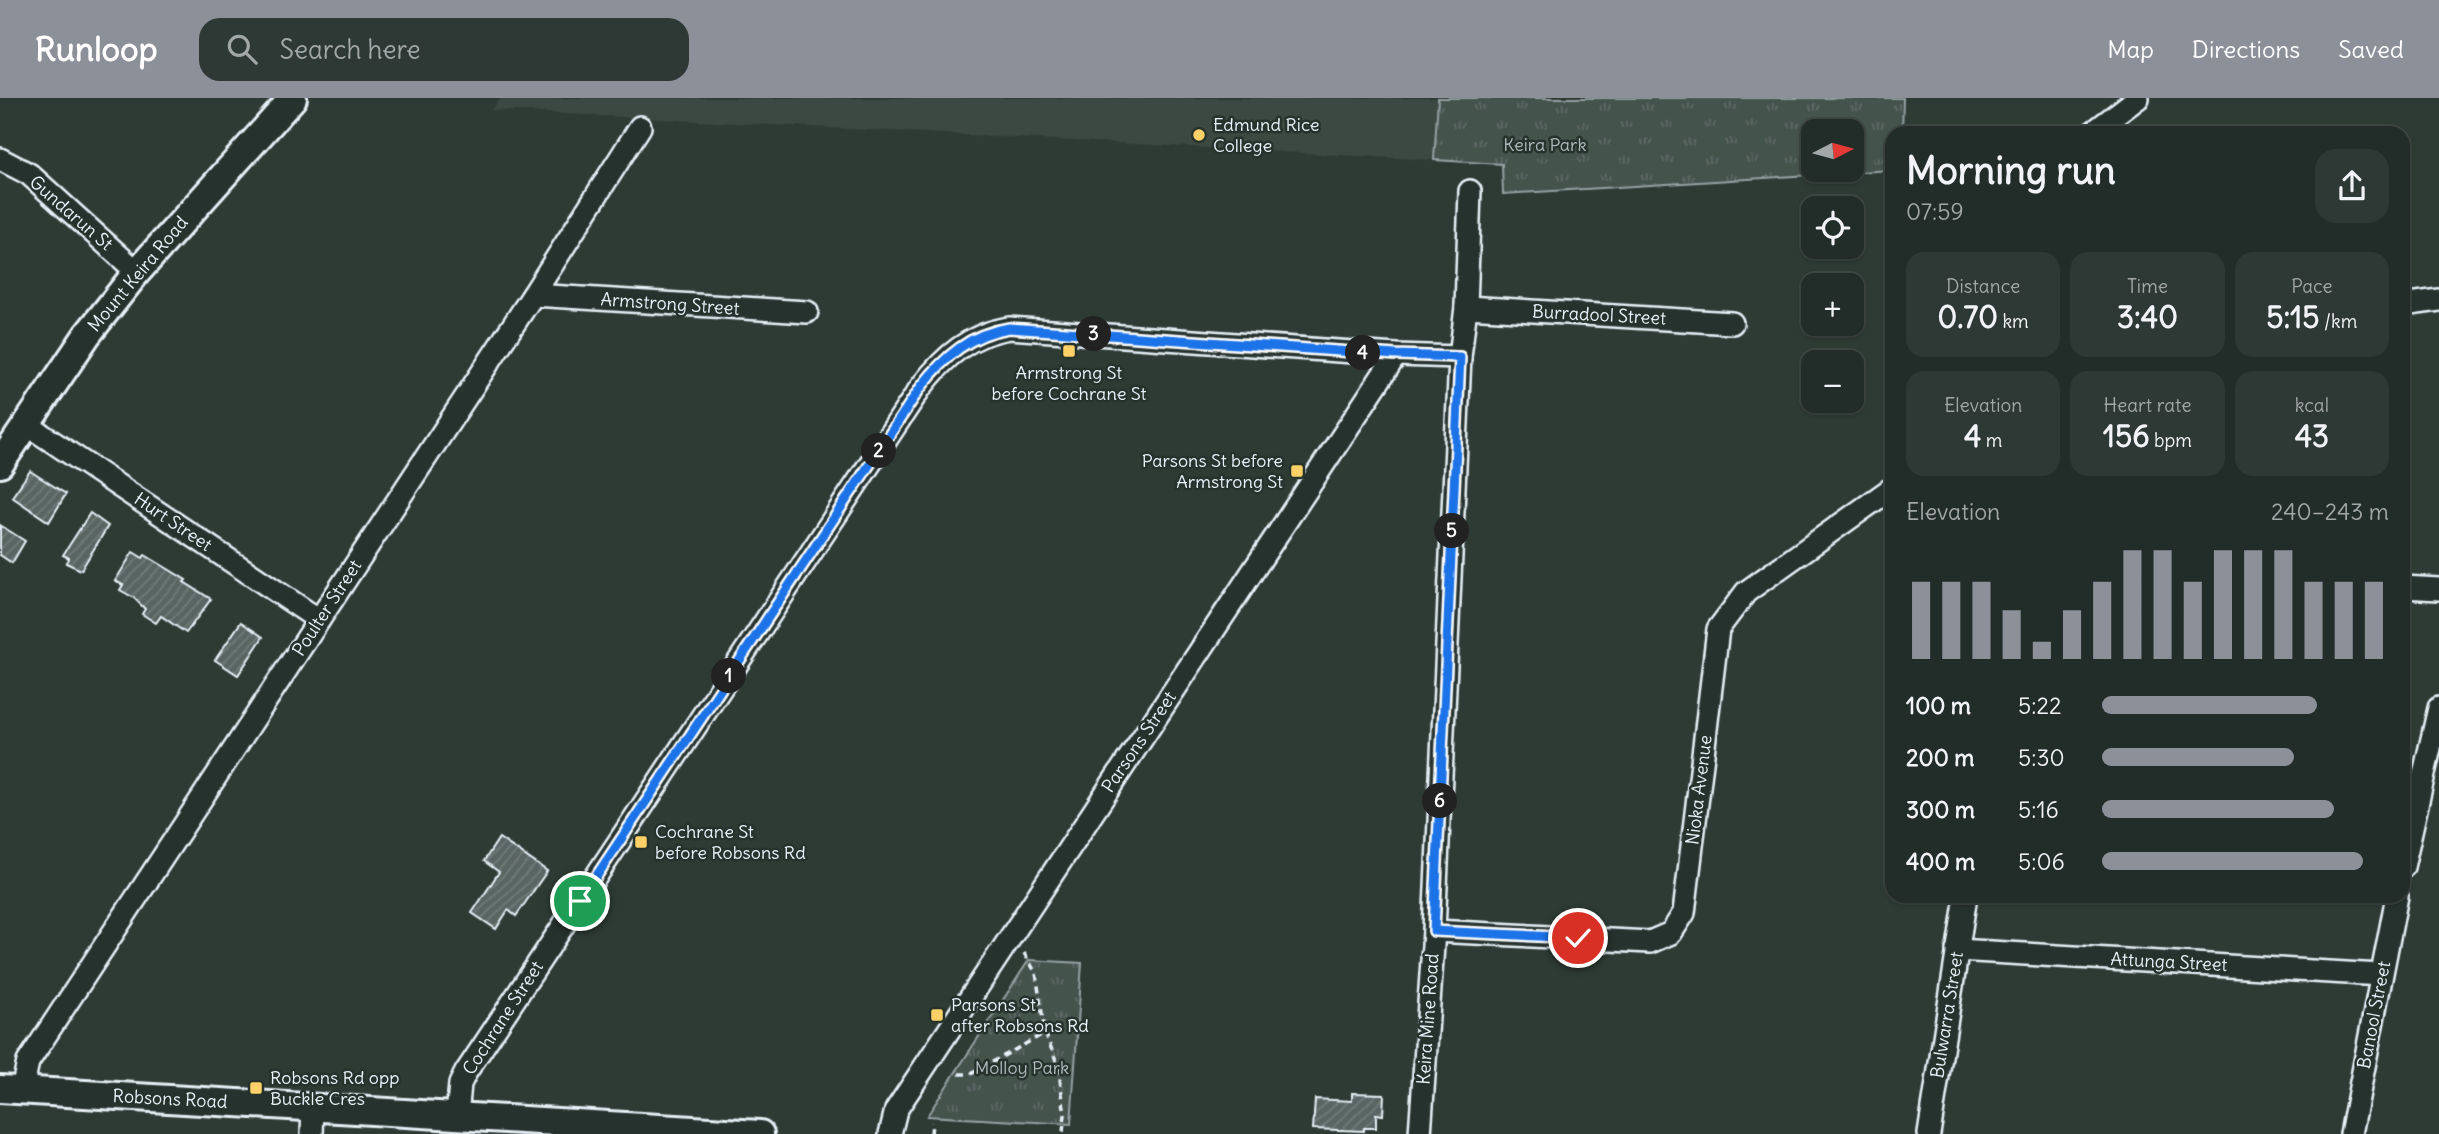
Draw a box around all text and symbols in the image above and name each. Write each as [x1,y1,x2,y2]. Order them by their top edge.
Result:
search box [199,18,689,81]
text: Runloop [35,28,157,70]
icon: search [223,30,261,68]
text: Search here [279,33,420,66]
text: Map [2107,34,2154,64]
text: Directions [2192,34,2300,64]
text: Saved [2338,34,2404,64]
place label: Edmund Rice College [1213,113,1319,157]
north arrow [1801,119,1864,182]
map controls [1801,119,1864,413]
marker: Edmund Rice College [1191,127,1207,143]
park label: Keira Park [1503,133,1587,156]
text: Morning run [1906,147,2116,194]
button: share [2315,149,2389,223]
street label: Gundarun St [25,170,118,255]
button: locate [1801,196,1864,259]
text: 07:59 [1906,197,1964,226]
street label: Mount Keira Road [83,211,193,336]
button: + [1801,273,1864,336]
text: Distance [1946,274,2020,298]
text: Time [2127,274,2168,298]
text: Pace [2291,274,2332,298]
street label: Armstrong Street [600,287,740,320]
text: 0.70 [1938,298,1998,336]
text: 3:40 [2117,298,2178,336]
text: 5:15 [2266,298,2320,336]
street label: Burradool Street [1531,300,1667,329]
text: km [1998,309,2029,333]
text: /km [2320,309,2357,333]
pin: 3 [1076,316,1112,352]
text: 3 [1088,321,1099,345]
pin: 4 [1346,336,1380,370]
text: 4 [1357,340,1368,364]
marker: Armstrong St before Cochrane St [1061,343,1077,359]
button: − [1801,350,1864,413]
place label: Armstrong St before Cochrane St [991,361,1147,405]
text: Elevation [1944,393,2022,417]
text: Heart rate [2103,393,2192,417]
text: kcal [2295,393,2329,417]
text: 4 [1964,417,1981,455]
text: 156 [2103,417,2149,455]
text: 43 [2295,417,2329,455]
text: m [1981,428,2002,452]
text: bpm [2149,428,2192,452]
pin: 2 [862,434,896,468]
text: 2 [873,438,884,462]
place label: Parsons St before Armstrong St [1142,449,1283,493]
marker: Parsons St before Armstrong St [1289,463,1305,479]
street label: Hurt Street [130,487,217,556]
text: Elevation [1906,497,2000,526]
text: 240–243 m [2271,497,2389,526]
pin: 5 [1434,514,1470,548]
text: 5 [1446,518,1457,542]
street label: Poulter Street [287,555,366,660]
pin: 1 [712,658,746,694]
text: 1 [725,663,732,687]
street label: Parsons Street [1096,687,1181,797]
text: 100 m [1906,691,1971,720]
text: 5:22 [2018,691,2062,720]
street label: Nioka Avenue [1680,734,1717,846]
text: 200 m [1906,743,1975,772]
text: 5:30 [2018,743,2065,772]
pin: 6 [1422,784,1458,818]
text: 6 [1434,788,1445,812]
text: 300 m [1906,795,1975,824]
text: 5:16 [2018,795,2059,824]
place label: Cochrane St before Robsons Rd [655,820,806,864]
marker: Cochrane St before Robsons Rd [633,834,649,850]
text: 400 m [1906,847,1975,876]
text: 5:06 [2018,847,2065,876]
pin [550,871,610,931]
icon: arrive [561,882,599,920]
pin [1548,908,1608,968]
icon: check [1559,919,1597,957]
street label: Attunga Street [2110,947,2228,976]
street label: Bulwarra Street [1925,950,1968,1080]
street label: Keira Mine Road [1411,952,1444,1085]
street label: Cochrane Street [457,956,548,1079]
street label: Banool Street [2352,959,2395,1071]
place label: Parsons St after Robsons Rd [951,993,1089,1037]
marker: Parsons St after Robsons Rd [929,1007,945,1023]
park label: Molloy Park [975,1056,1069,1079]
place label: Robsons Rd opp Buckle Cres [270,1066,399,1110]
marker: Robsons Rd opp Buckle Cres [248,1080,264,1096]
street label: Robsons Road [112,1084,228,1113]

